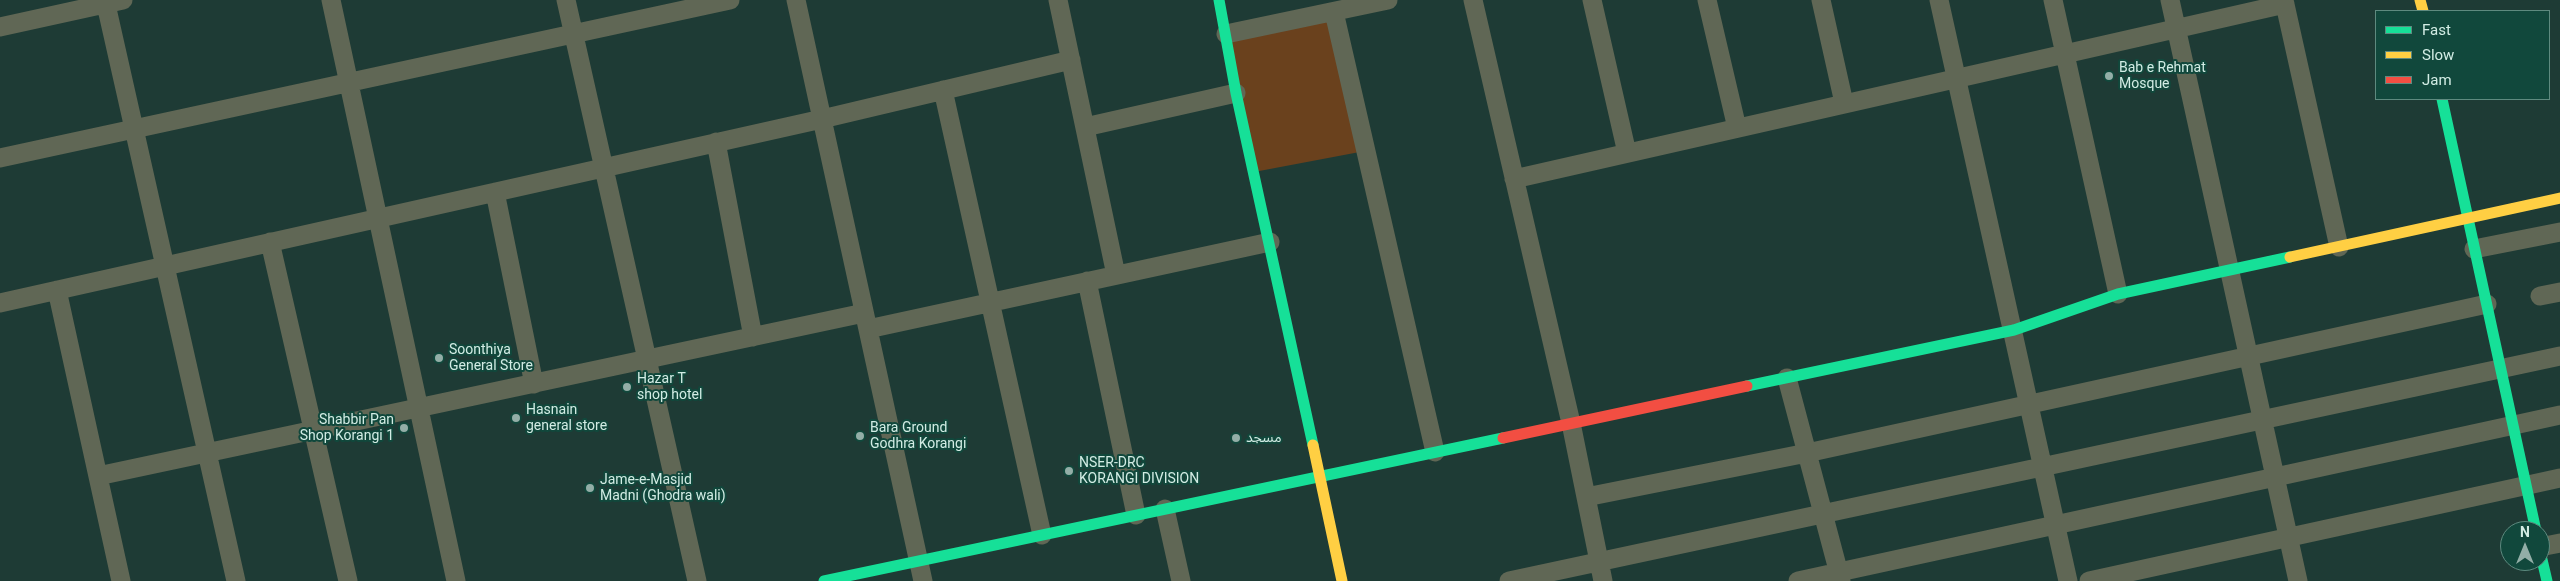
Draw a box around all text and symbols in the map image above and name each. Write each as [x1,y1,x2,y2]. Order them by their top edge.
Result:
legend [2375,10,2550,100]
text: Fast [2422,21,2451,39]
text: Slow [2422,46,2454,64]
place label: Bab e Rehmat Mosque [2119,60,2206,92]
marker: Bab e Rehmat Mosque [2103,70,2115,82]
text: Jam [2422,71,2452,89]
place label: Soonthiya General Store [449,342,533,374]
marker: Soonthiya General Store [433,352,445,364]
place label: Hazar T shop hotel [637,371,702,404]
marker: Hazar T shop hotel [621,381,633,393]
place label: Hasnain general store [526,402,607,434]
place label: Shabbir Pan Shop Korangi 1 [300,412,394,444]
marker: Hasnain general store [510,412,522,424]
place label: Bara Ground Godhra Korangi [870,420,966,452]
marker: Shabbir Pan Shop Korangi 1 [398,422,410,434]
marker: Bara Ground Godhra Korangi [854,430,866,442]
place label: مسجد [1246,430,1282,446]
marker: مسجد [1230,432,1242,444]
place label: NSER-DRC KORANGI DIVISION [1079,455,1199,488]
marker: NSER-DRC KORANGI DIVISION [1063,465,1075,477]
place label: Jame-e-Masjid Madni (Ghodra wali) [600,472,726,504]
marker: Jame-e-Masjid Madni (Ghodra wali) [584,482,596,494]
north arrow [2500,521,2550,571]
text: N [2520,524,2530,540]

